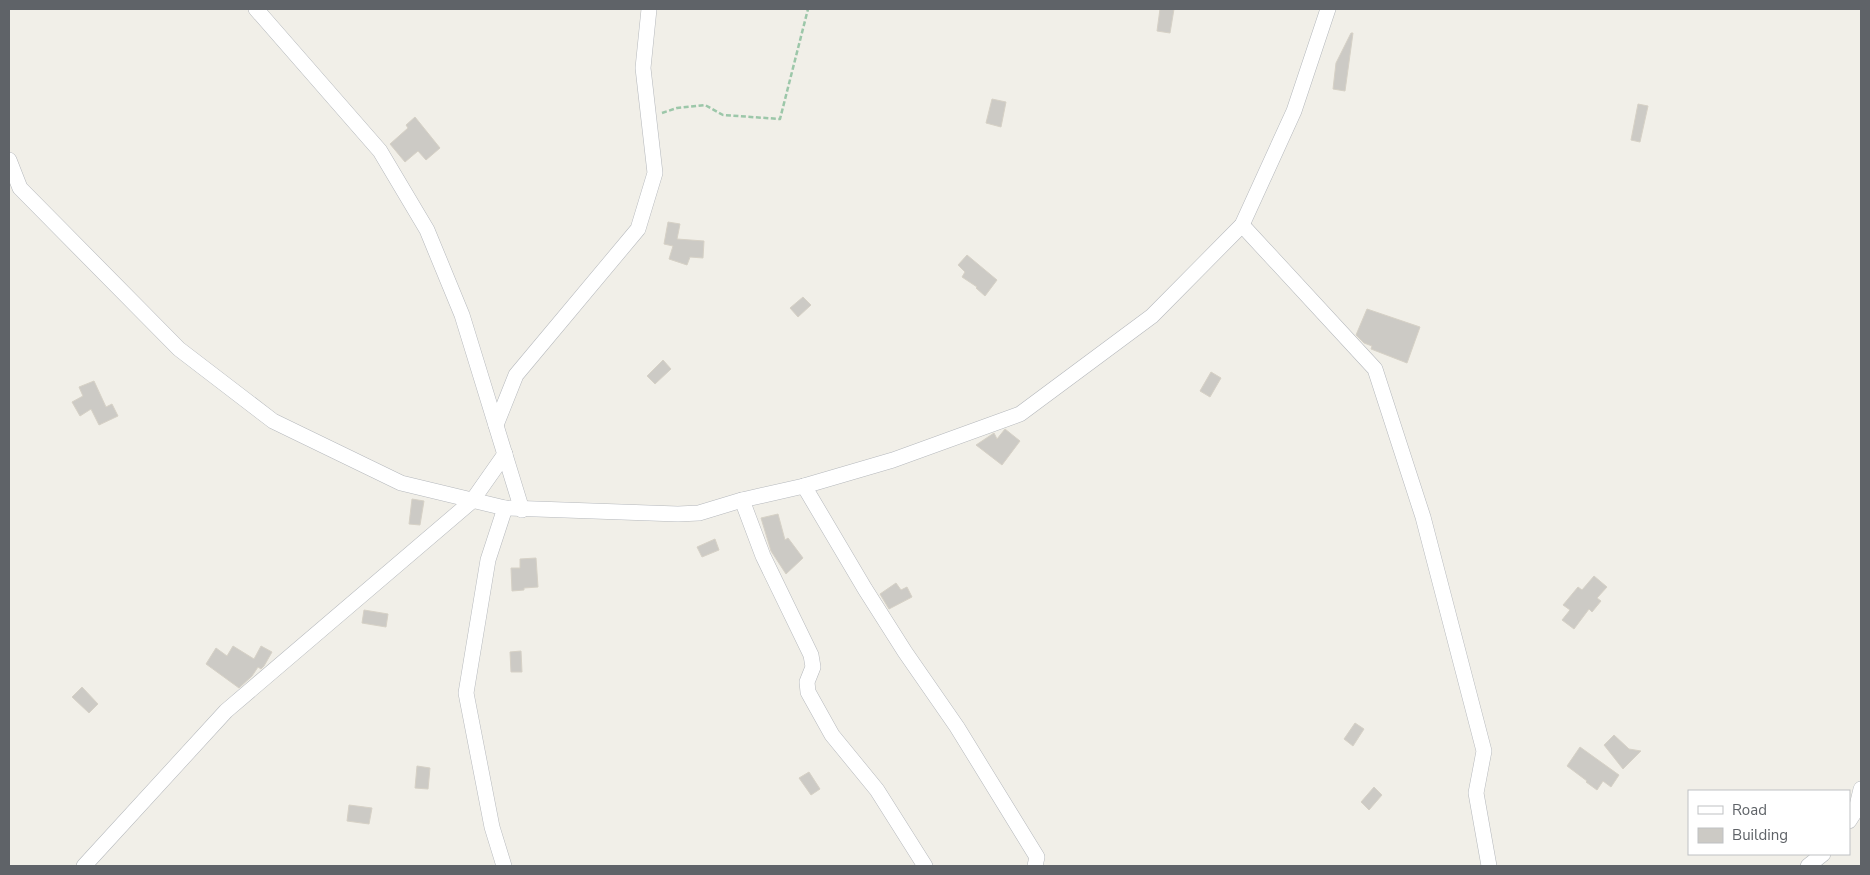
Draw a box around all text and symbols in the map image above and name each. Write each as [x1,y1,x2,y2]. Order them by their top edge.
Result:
legend [1688,790,1850,855]
text: Road [1732,800,1767,820]
text: Building [1732,825,1788,845]

